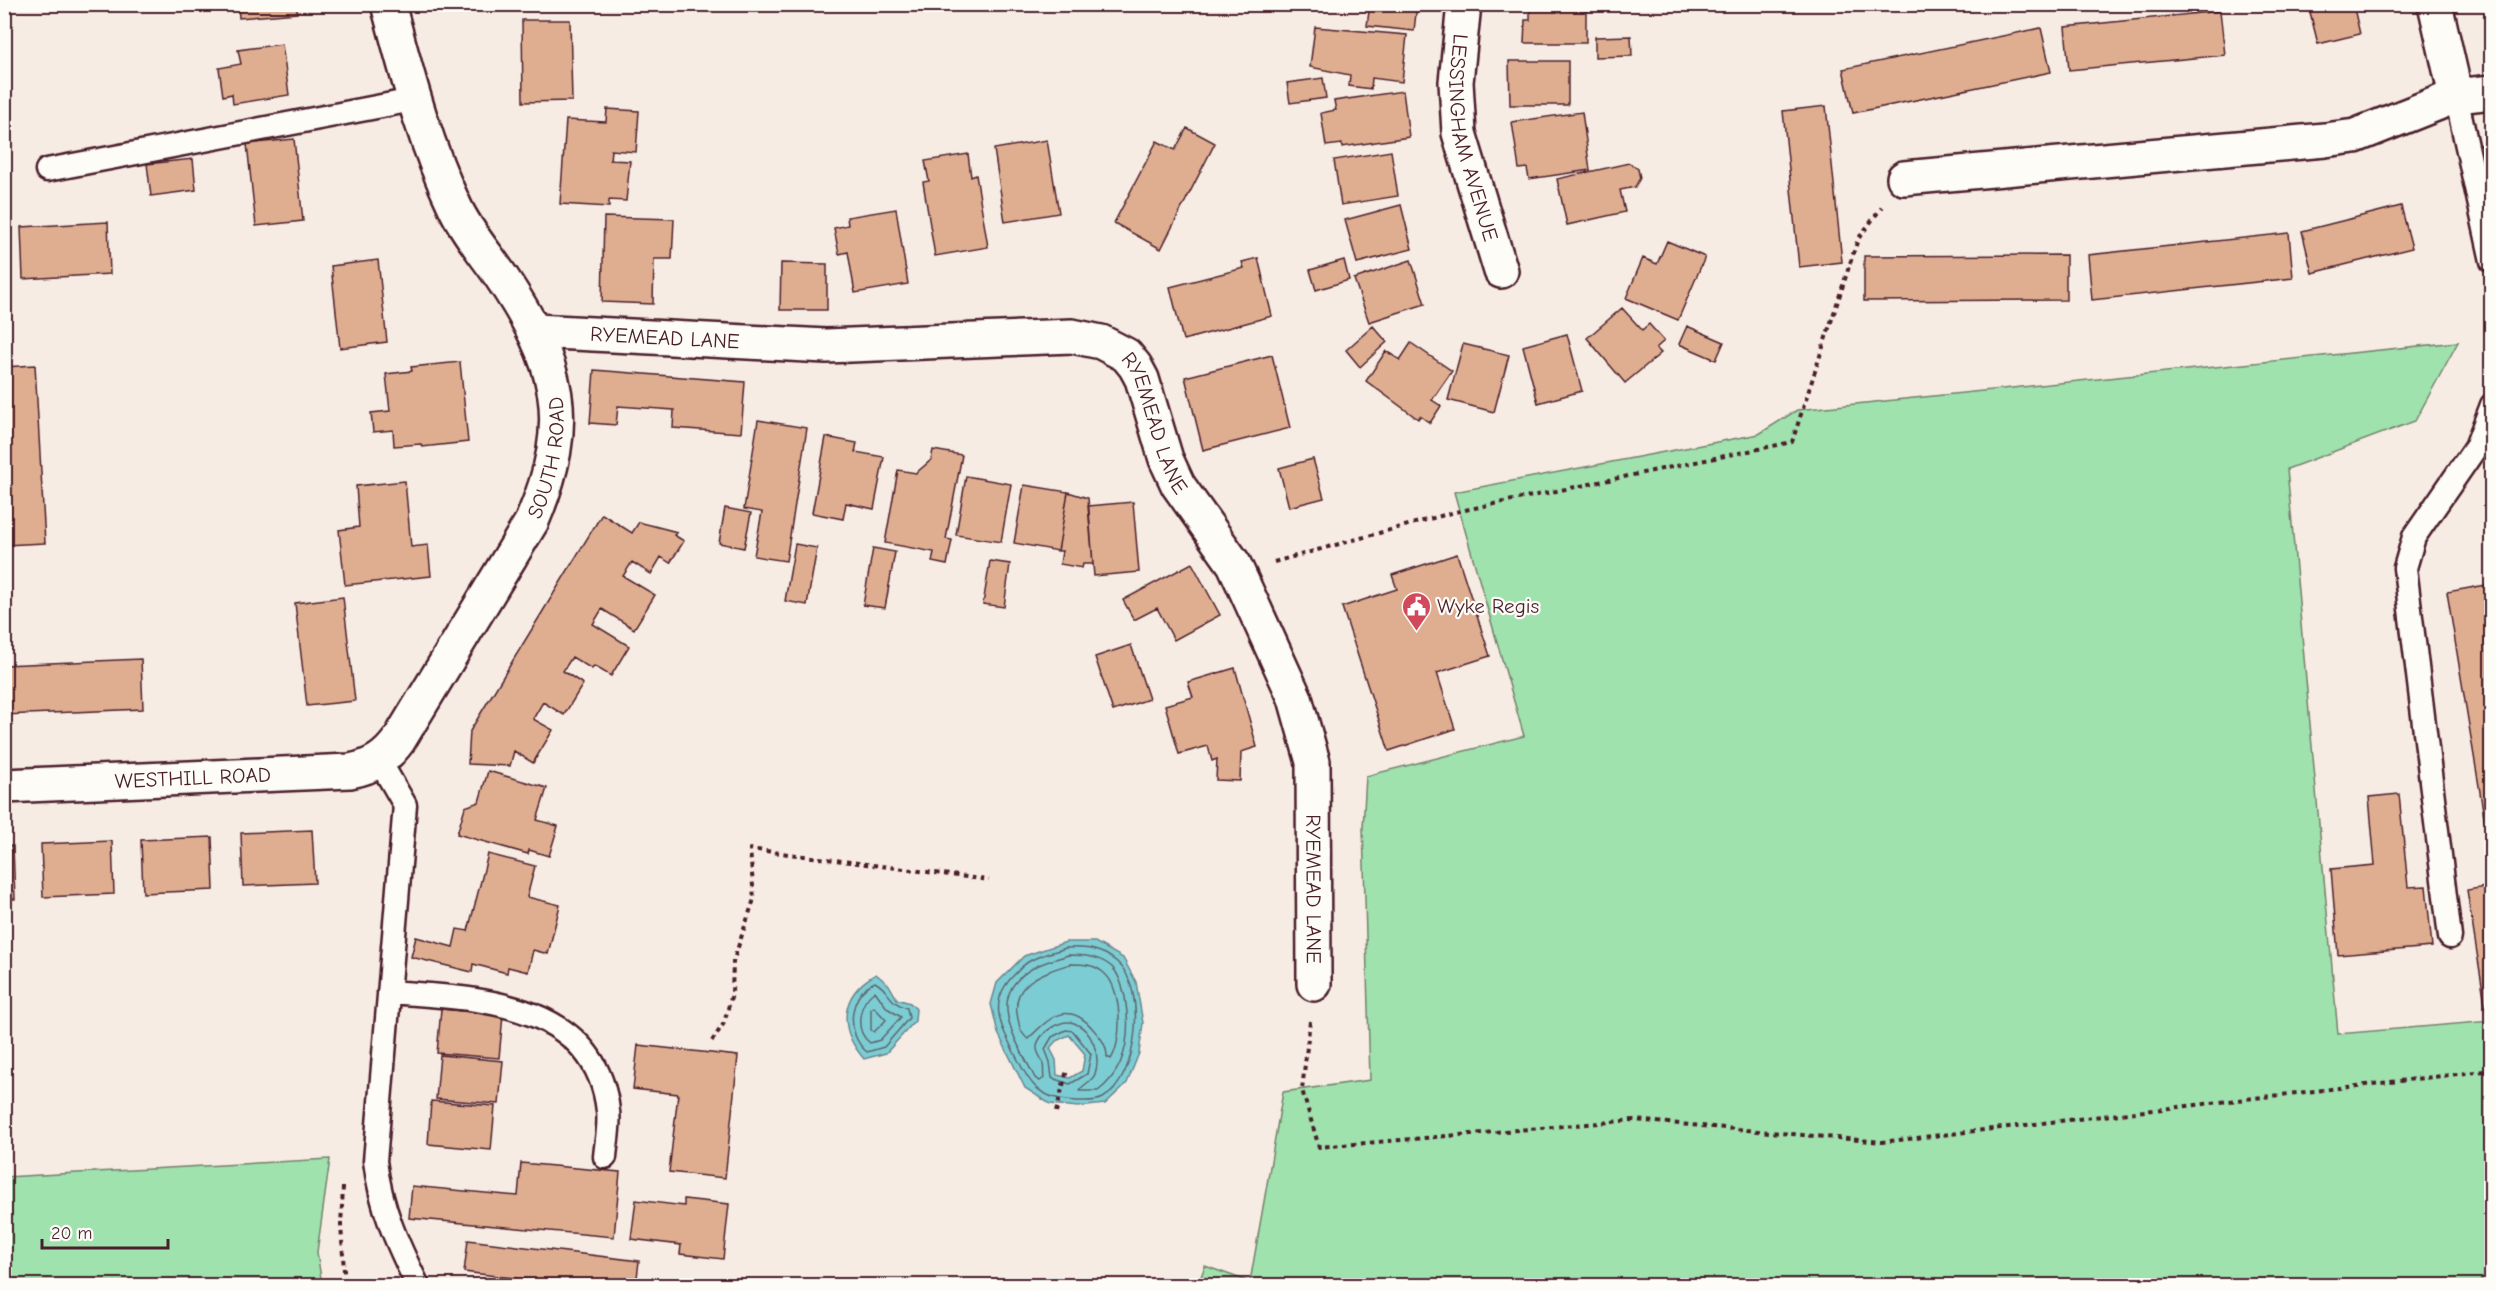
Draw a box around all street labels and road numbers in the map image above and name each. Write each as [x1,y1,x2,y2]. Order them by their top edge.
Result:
street label: LESSINGHAM AVENUE [1444,33,1503,244]
street label: RYEMEAD LANE [590,322,740,354]
street label: RYEMEAD LANE [1117,347,1193,499]
street label: SOUTH ROAD [522,396,569,522]
street label: WESTHILL ROAD [114,762,271,793]
street label: RYEMEAD LANE [1301,814,1326,964]

